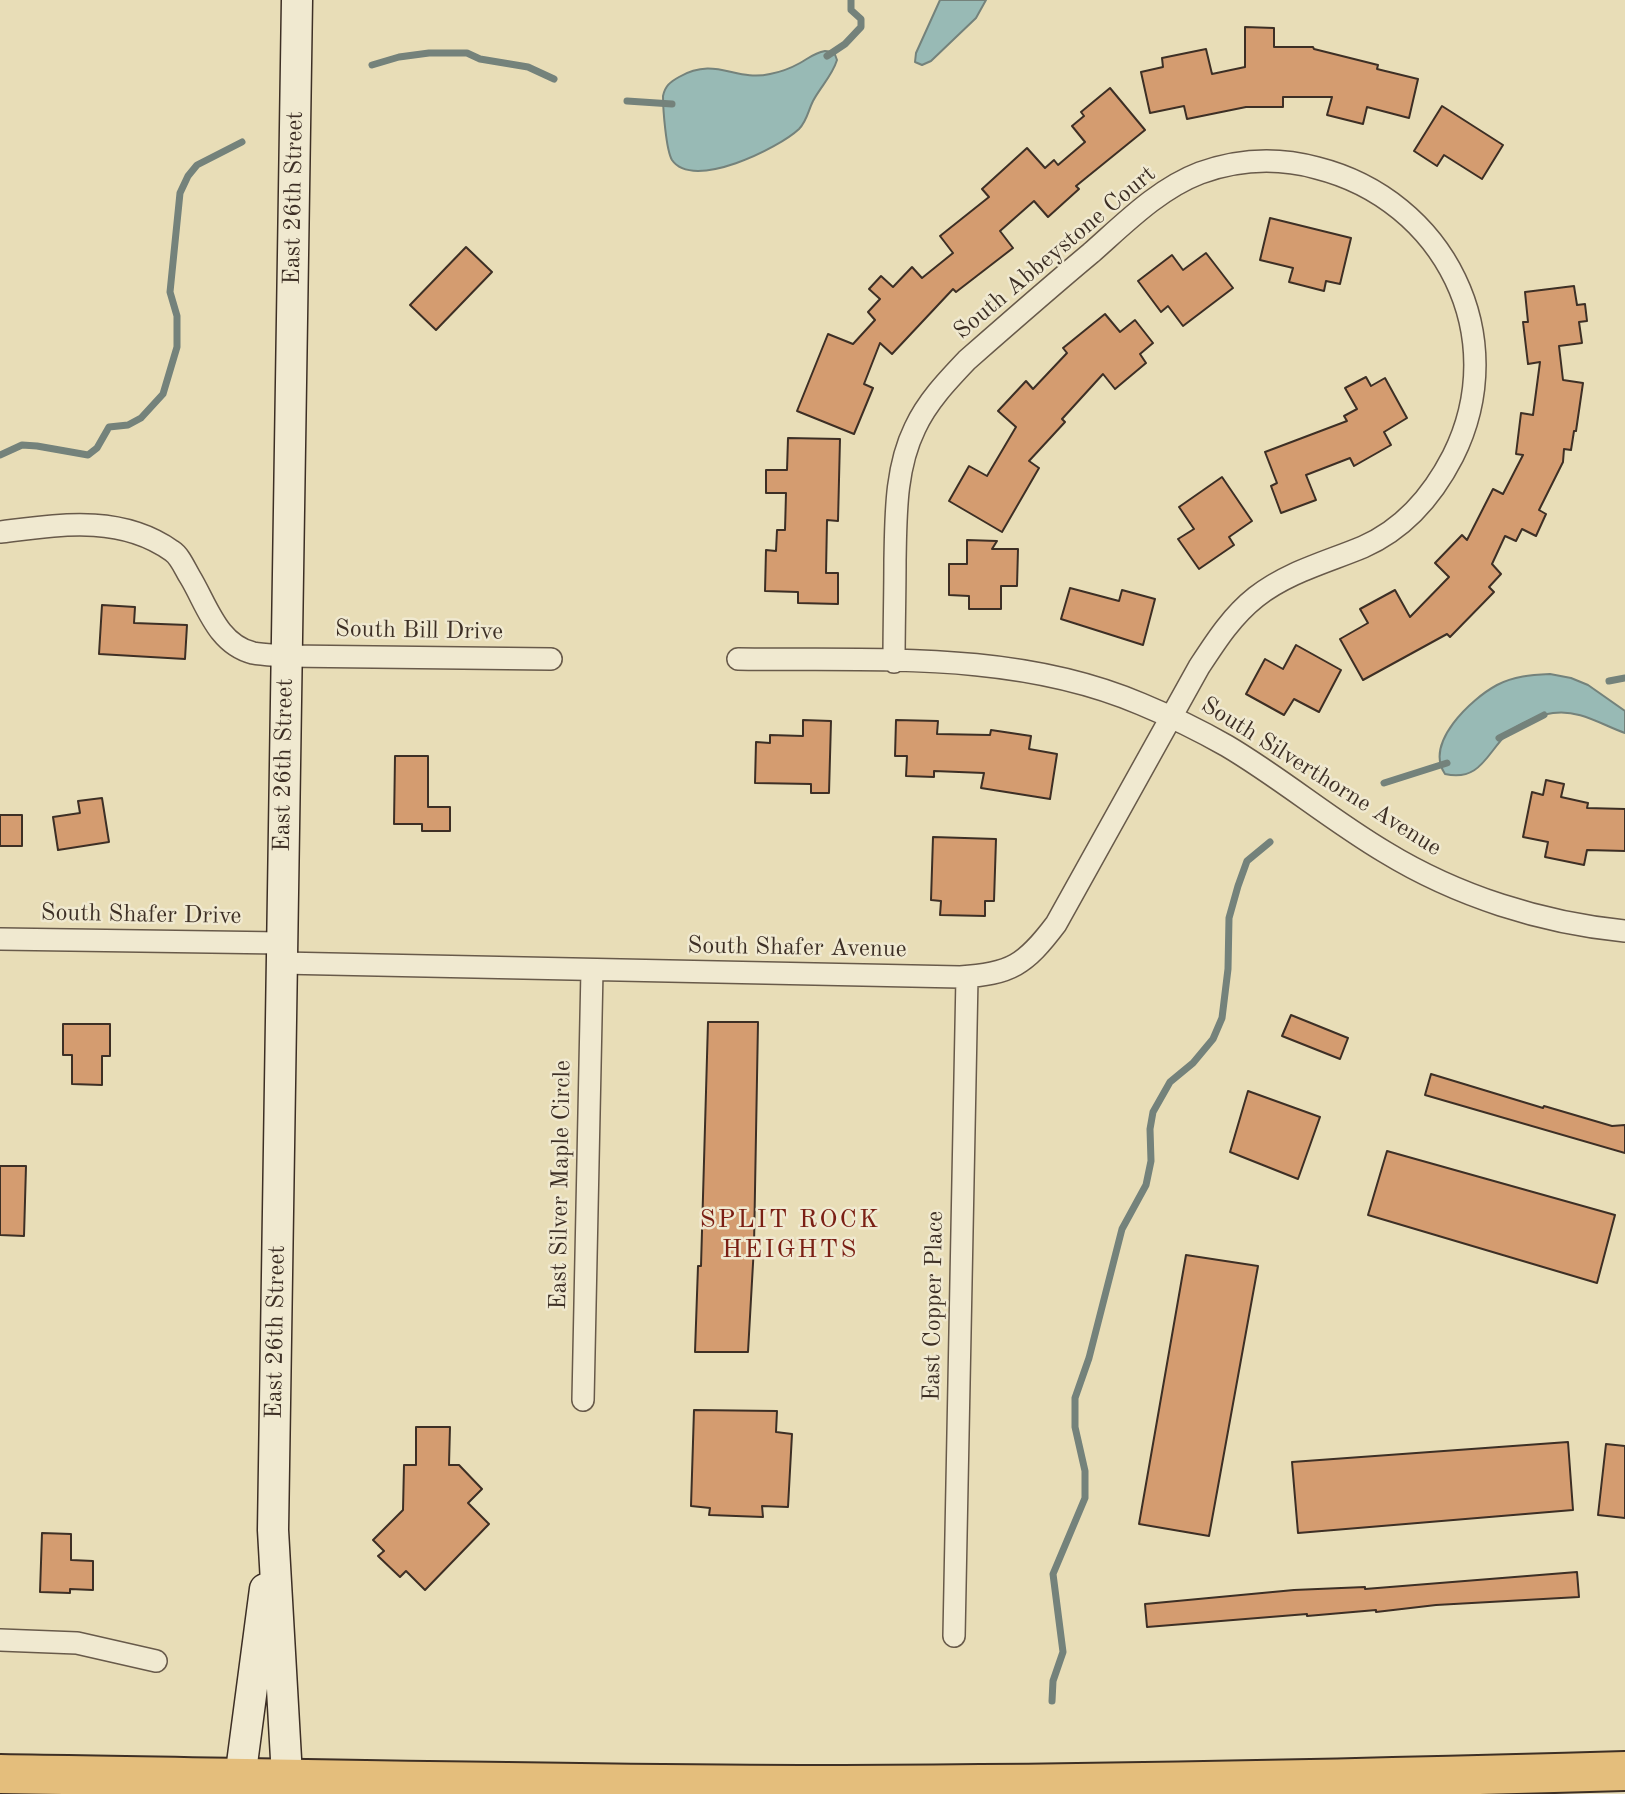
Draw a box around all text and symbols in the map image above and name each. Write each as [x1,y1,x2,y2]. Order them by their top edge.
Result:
street label: East 26th Street [278,111,310,285]
street label: South Abbeystone Court [948,160,1162,346]
street label: South Bill Drive [335,615,503,647]
street label: East 26th Street [268,678,300,852]
street label: South Silverthorne Avenue [1195,691,1447,863]
street label: South Shafer Drive [40,899,242,931]
street label: South Shafer Avenue [687,932,907,964]
street label: East Silver Maple Circle [544,1060,578,1310]
district label: SPLIT ROCK HEIGHTS [701,1204,879,1266]
street label: East Copper Place [918,1210,950,1402]
street label: East 26th Street [260,1245,292,1419]

